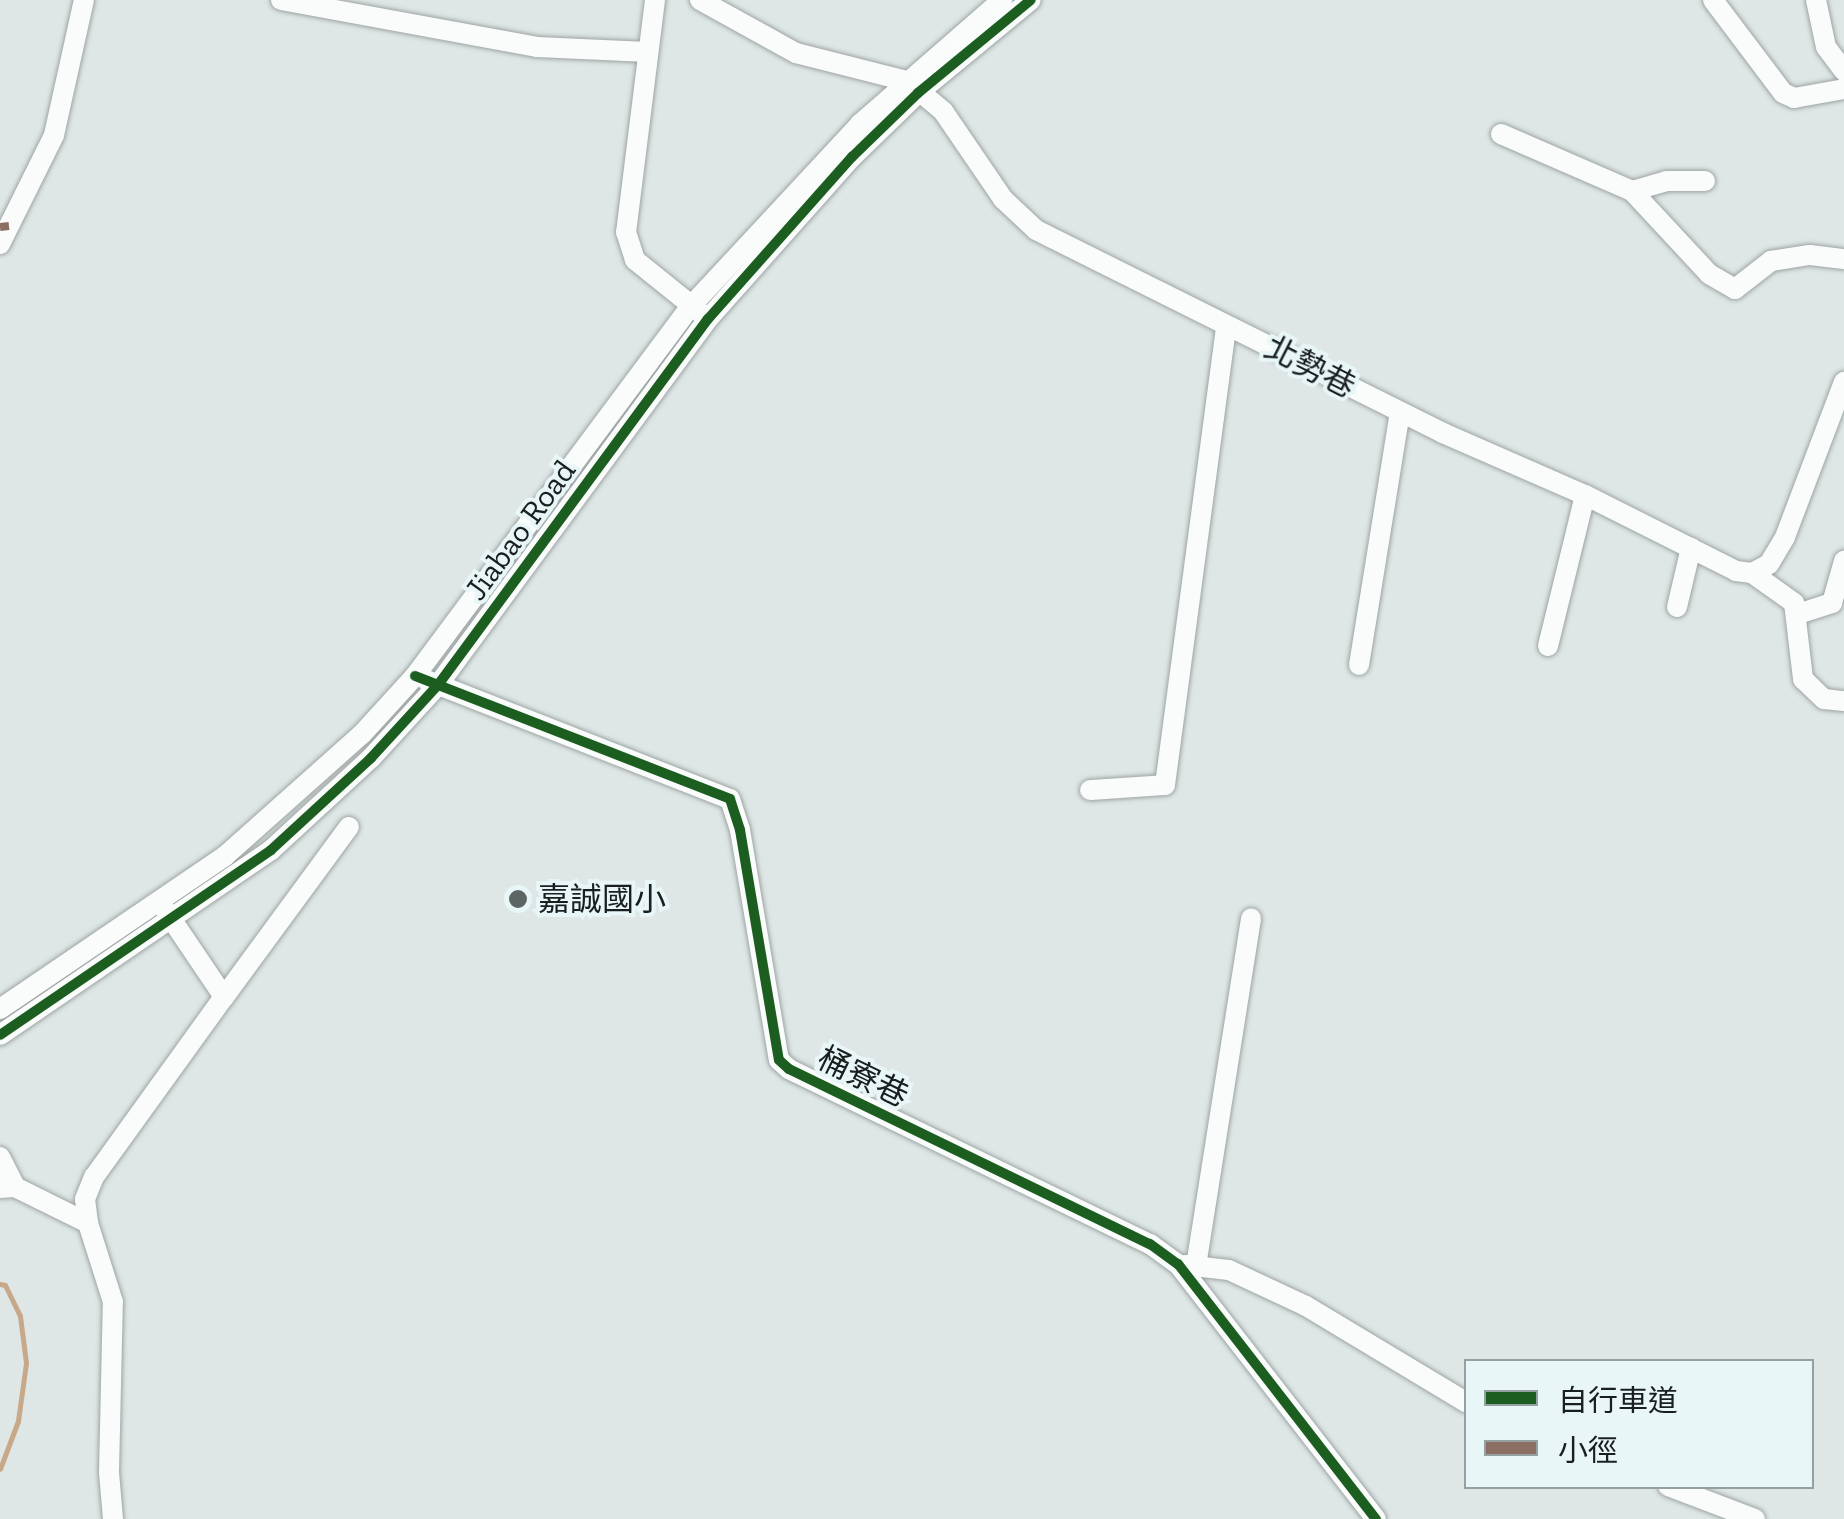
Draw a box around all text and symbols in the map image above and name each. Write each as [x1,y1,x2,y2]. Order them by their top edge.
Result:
street label: 北勢巷 [1259,328,1361,406]
street label: Jiabao Road [456,453,584,607]
place label: 嘉誠國小 [538,880,666,918]
marker: 嘉誠國小 [507,888,529,910]
street label: 桶寮巷 [811,1039,915,1115]
legend [1464,1359,1814,1489]
text: 自行車道 [1558,1383,1678,1419]
text: 小徑 [1558,1433,1618,1469]

